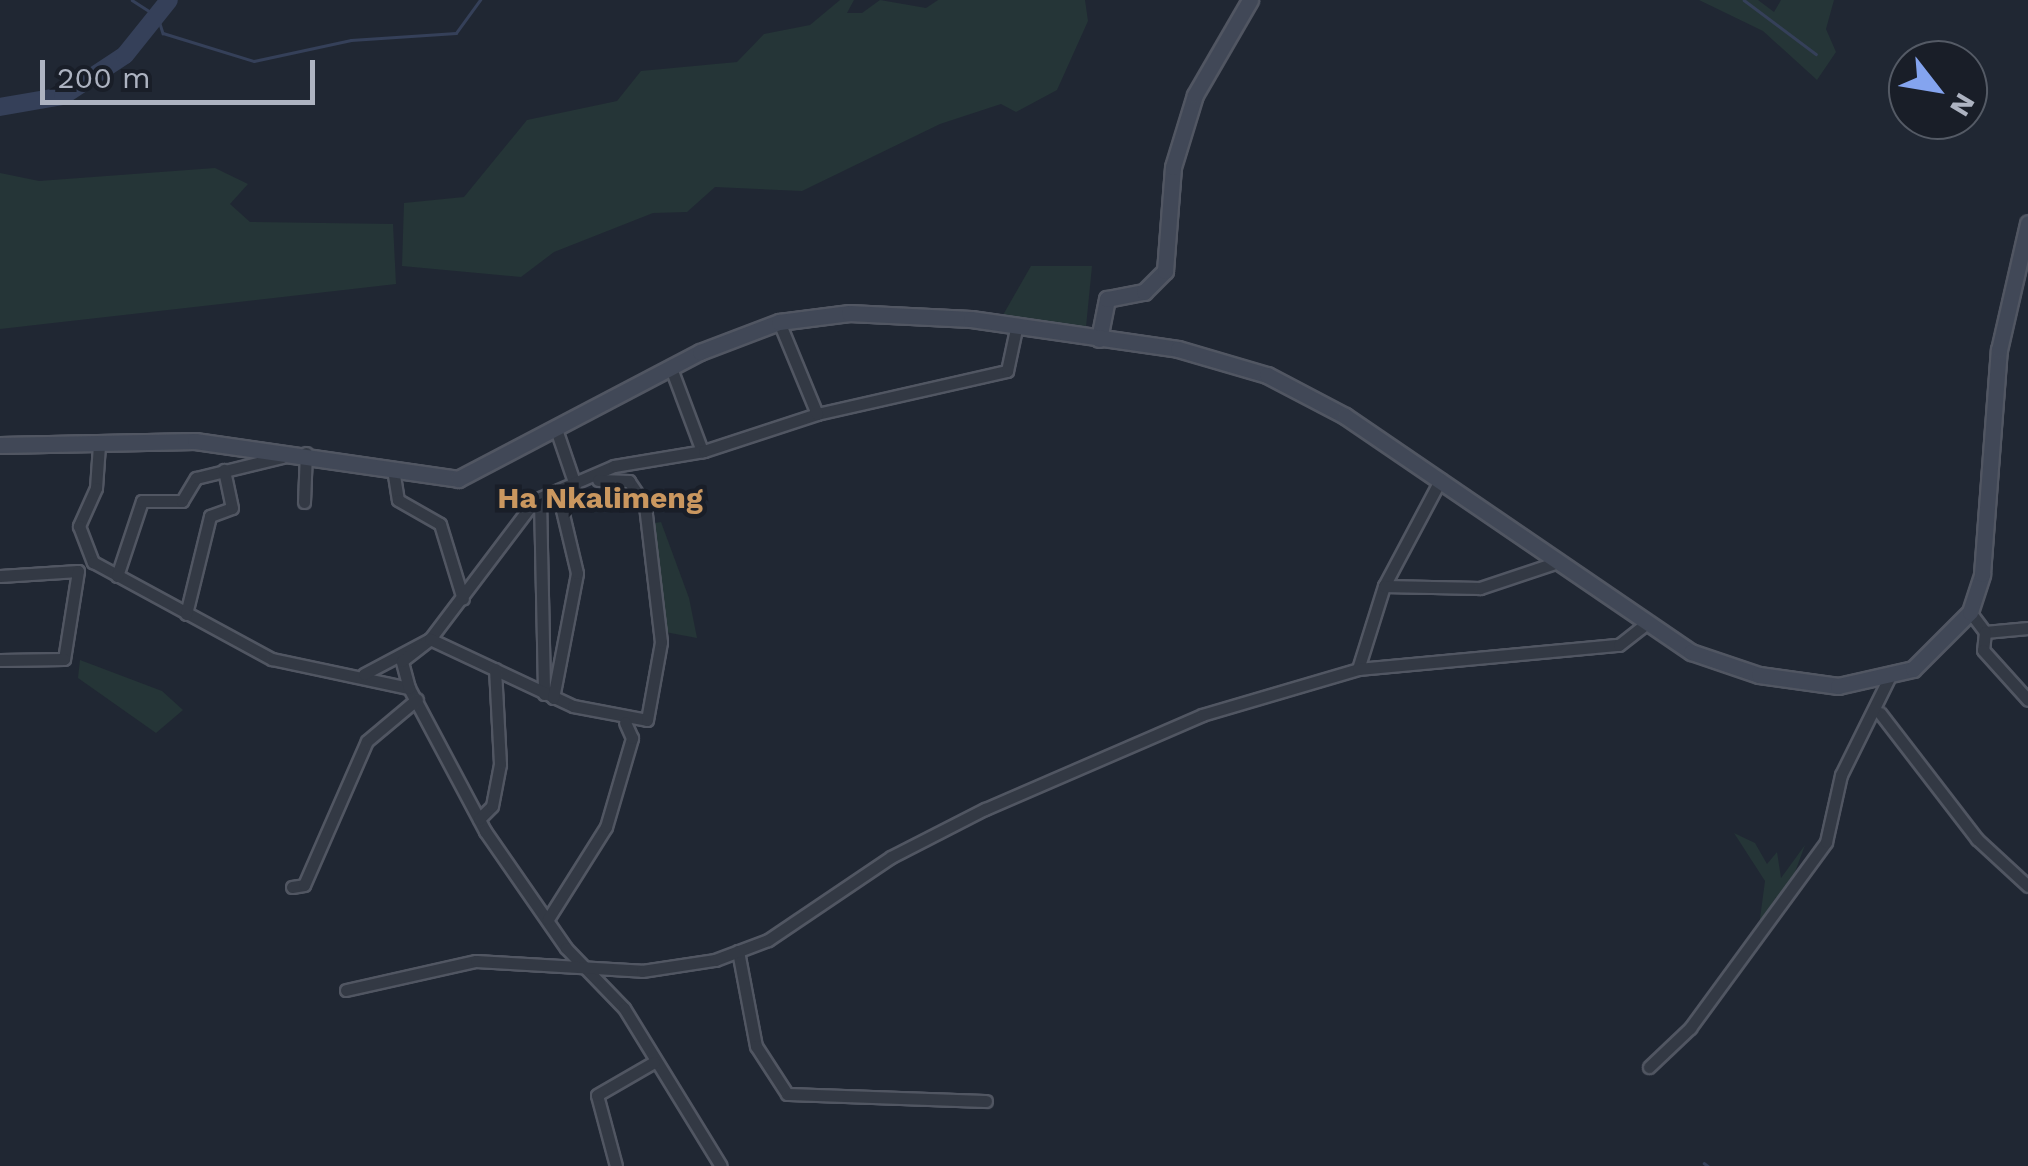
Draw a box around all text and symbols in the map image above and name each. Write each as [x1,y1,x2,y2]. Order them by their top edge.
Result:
scale bar [45,40,320,102]
north arrow [1888,40,1988,140]
text: 200 m [57,60,151,95]
text: N [1943,87,1982,122]
district label: Ha Nkalimeng [497,480,703,516]

